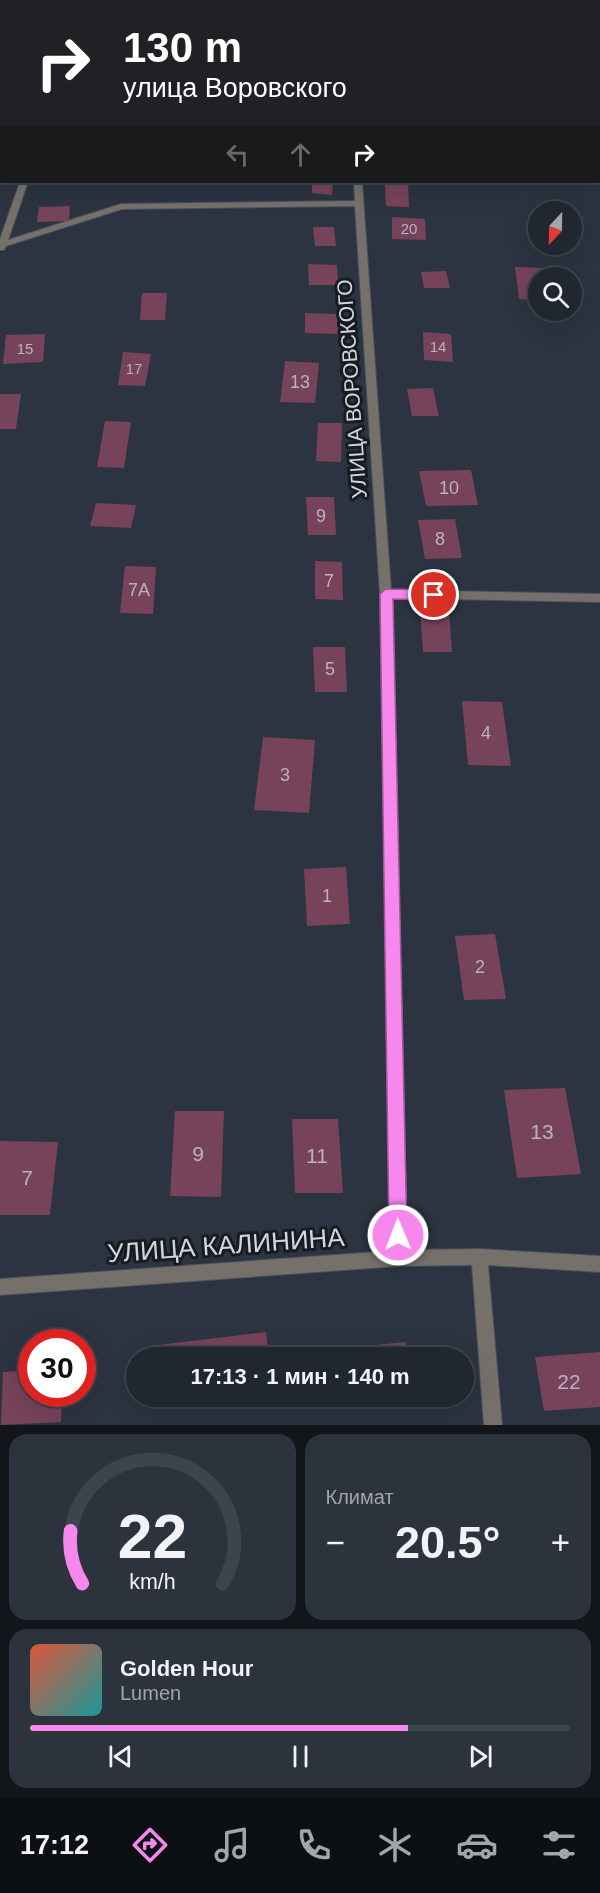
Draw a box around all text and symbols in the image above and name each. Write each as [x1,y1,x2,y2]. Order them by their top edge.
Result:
icon: right [24,24,102,102]
text: 130 m [123,24,242,71]
text: улица Воровского [123,73,347,103]
icon: left [221,138,254,171]
icon: ahead [284,138,317,171]
icon: right [347,138,380,171]
north arrow [528,201,582,255]
map controls [528,201,582,321]
house number: 20 [401,220,417,237]
button: search [528,267,582,321]
street label: УЛИЦА ВОРОВСКОГО [332,279,371,499]
house number: 14 [430,338,446,355]
house number: 15 [17,340,33,357]
house number: 17 [126,360,142,377]
house number: 13 [290,372,310,392]
house number: 10 [439,478,459,498]
house number: 9 [316,506,326,526]
house number: 8 [435,529,445,549]
pin [408,569,459,620]
house number: 7 [324,571,334,591]
icon: arrive [417,578,450,611]
house number: 7А [128,580,150,600]
house number: 5 [325,659,335,679]
house number: 4 [481,723,491,743]
house number: 3 [280,765,290,785]
house number: 1 [322,886,332,906]
house number: 2 [475,957,485,977]
house number: 13 [530,1120,554,1143]
house number: 9 [192,1142,204,1165]
house number: 11 [306,1144,328,1167]
house number: 7 [21,1166,33,1189]
position arrow [366,1203,430,1267]
street label: УЛИЦА КАЛИНИНА [106,1222,346,1268]
speed limit sign: 30 [18,1329,96,1407]
text: 17:13 · 1 мин · 140 m [190,1364,410,1389]
house number: 22 [557,1370,581,1393]
text: Климат [326,1486,394,1508]
text: 22 [118,1502,187,1571]
text: 20.5° [395,1517,501,1568]
text: − [326,1524,345,1561]
text: + [551,1524,570,1561]
text: km/h [129,1570,175,1594]
text: Golden Hour [120,1656,253,1681]
text: Lumen [120,1682,181,1704]
icon: previous [104,1740,137,1773]
icon: pause [284,1740,317,1773]
icon: next [464,1740,497,1773]
icon: directions [129,1824,171,1866]
icon: music [211,1824,253,1866]
icon: phone [293,1824,335,1866]
icon: climate [374,1824,416,1866]
icon: car [456,1824,498,1866]
icon: filters [538,1824,580,1866]
text: 17:12 [20,1830,89,1860]

